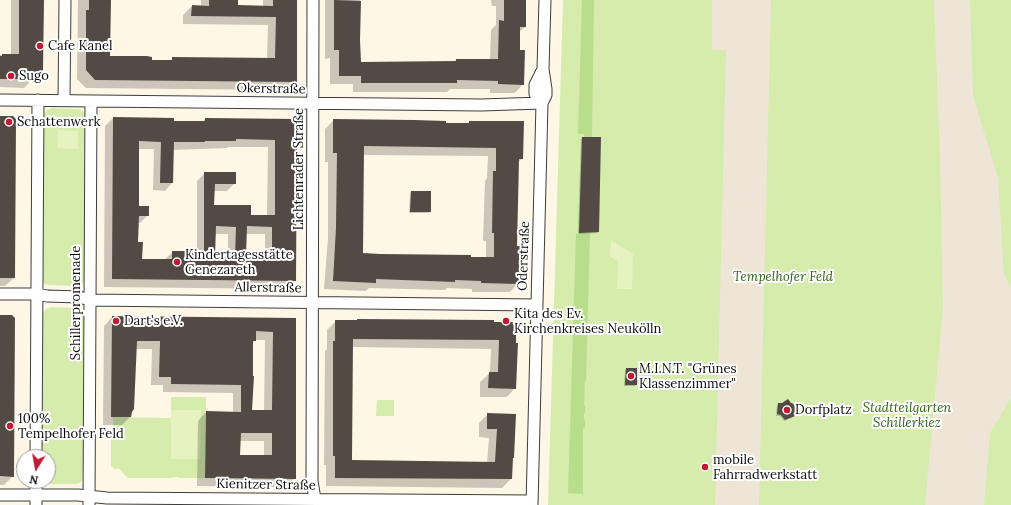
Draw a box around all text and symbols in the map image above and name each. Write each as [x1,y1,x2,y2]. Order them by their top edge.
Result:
place label: Cafe Kanel [48,38,113,54]
marker: Cafe Kanel [35,41,45,51]
place label: Sugo [19,68,49,84]
marker: Sugo [6,71,16,81]
street label: Okerstraße [236,81,306,97]
street label: Lichtenrader Straße [291,108,307,230]
place label: Schattenwerk [17,114,100,130]
marker: Schattenwerk [4,117,14,127]
street label: Oderstraße [515,221,533,291]
street label: Schillerpromenade [68,246,84,360]
place label: Kindertagesstätte Genezareth [185,247,293,278]
marker: Kindertagesstätte Genezareth [172,257,182,267]
park label: Tempelhofer Feld [733,269,833,285]
street label: Allerstraße [234,280,302,296]
place label: Kita des Ev. Kirchenkreises Neukölln [514,306,661,337]
place label: Dart's e.V. [124,313,183,329]
marker: Dart's e.V. [111,316,121,326]
marker: Kita des Ev. Kirchenkreises Neukölln [501,316,511,326]
place label: M.I.N.T. "Grünes Klassenzimmer" [639,361,737,392]
marker: M.I.N.T. "Grünes Klassenzimmer" [626,371,636,381]
park label: Stadtteilgarten Schillerkiez [863,400,951,431]
place label: Dorfplatz [795,402,852,418]
marker: Dorfplatz [782,405,792,415]
place label: 100% Tempelhofer Feld [18,411,124,442]
marker: 100% Tempelhofer Feld [5,421,15,431]
north arrow [16,449,56,489]
place label: mobile Fahrradwerkstatt [713,452,817,483]
marker: mobile Fahrradwerkstatt [700,462,710,472]
text: N [28,472,39,487]
street label: Kienitzer Straße [216,476,316,494]

